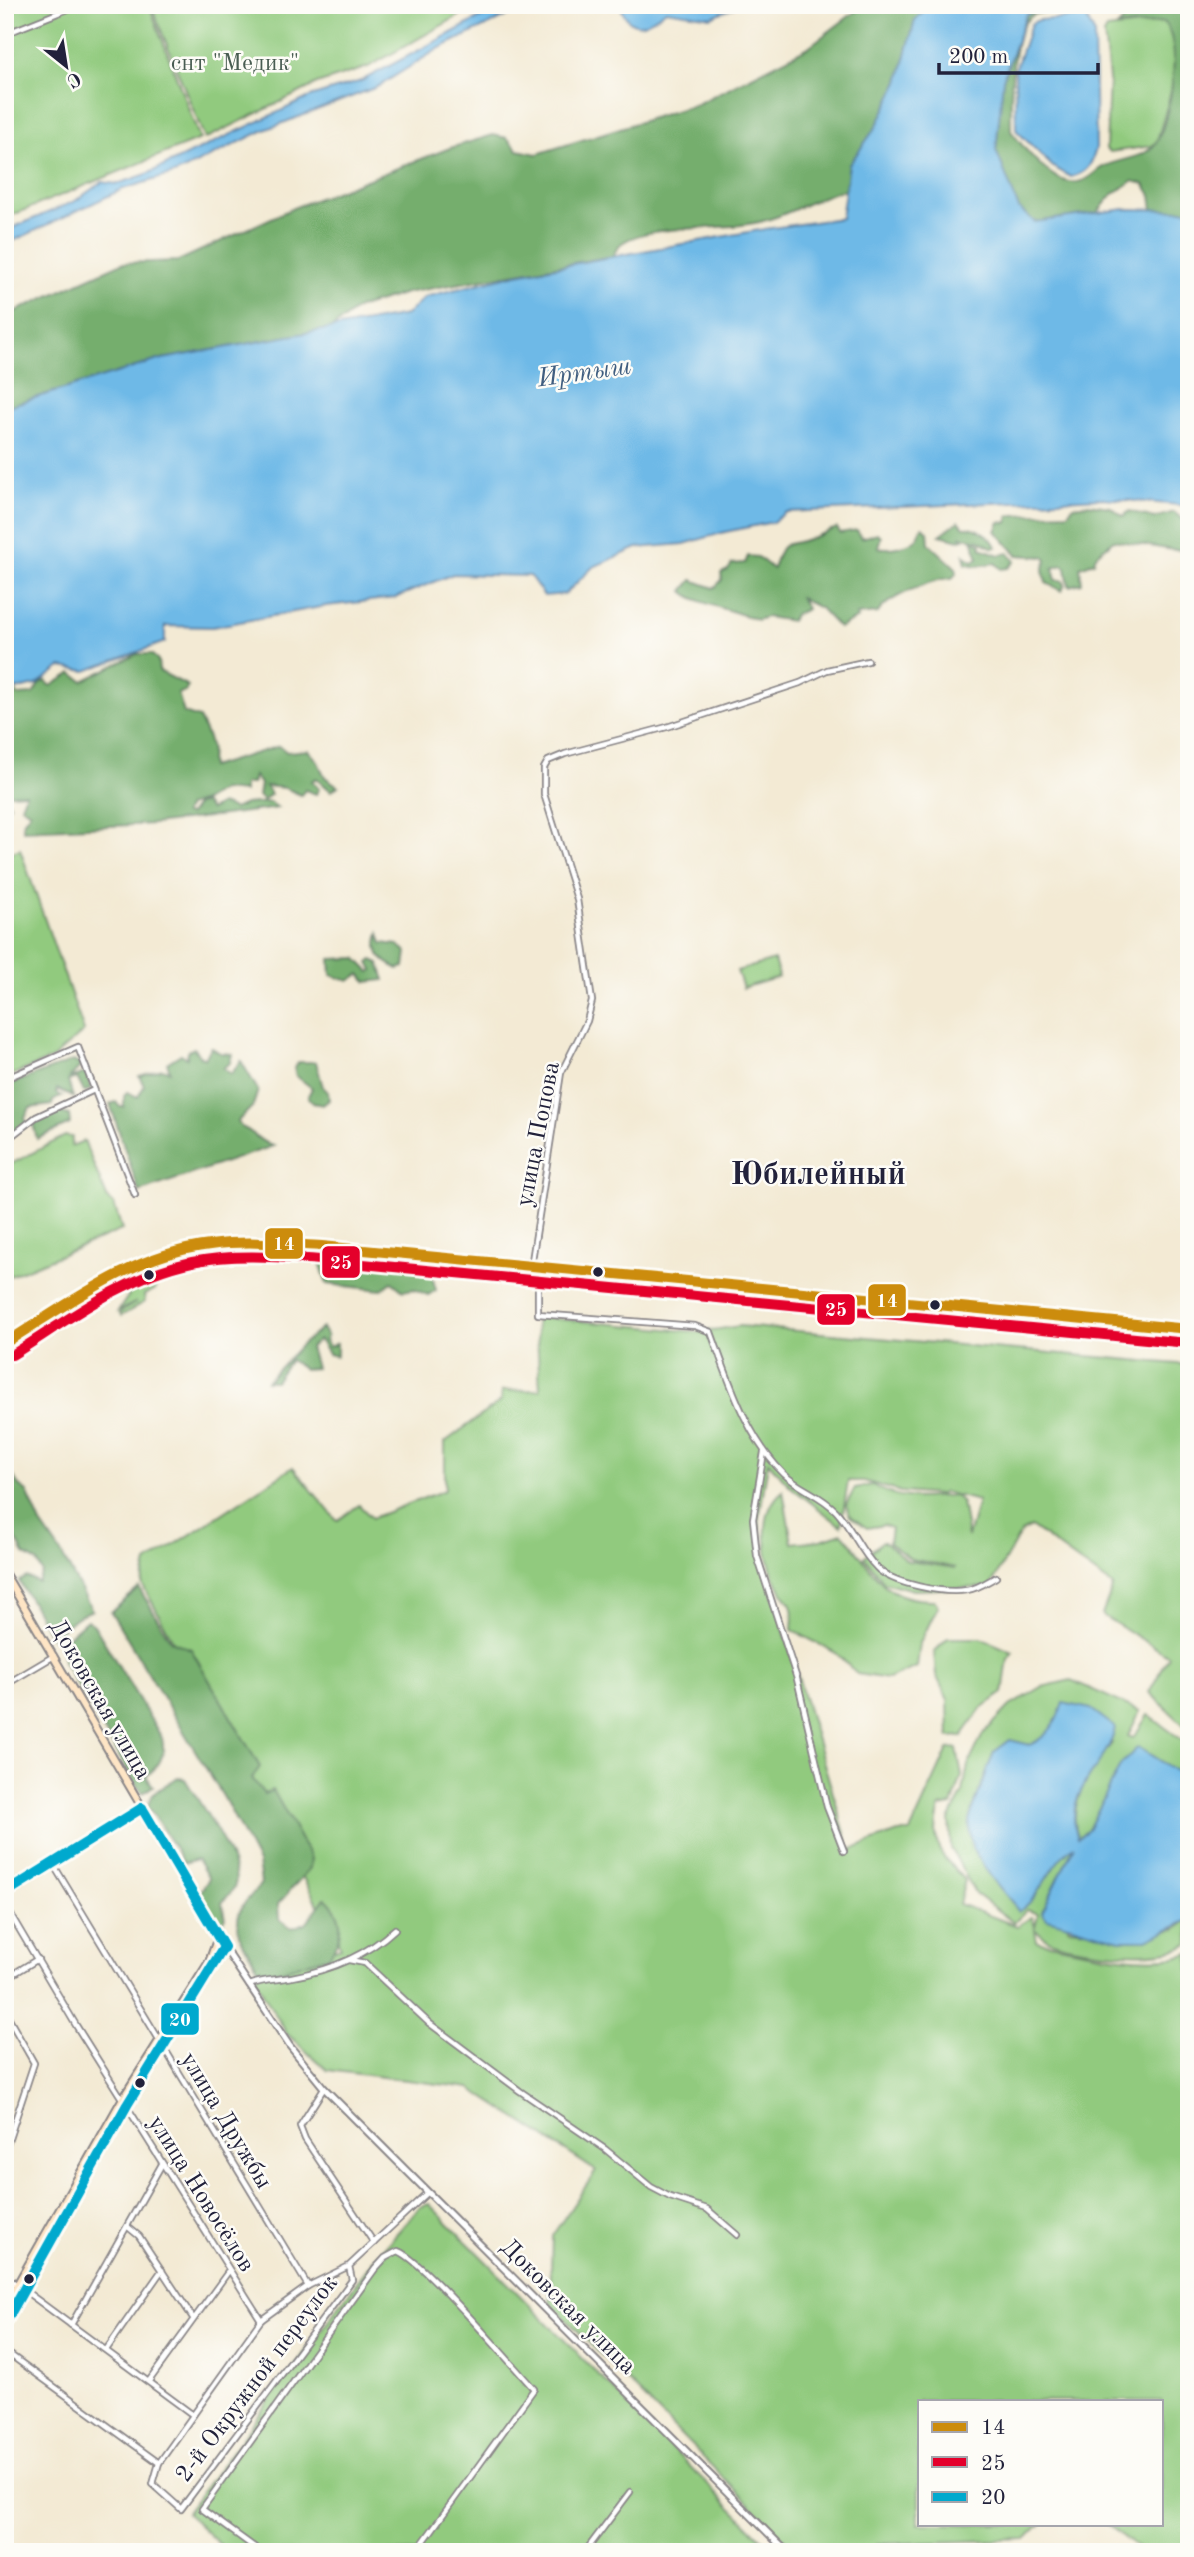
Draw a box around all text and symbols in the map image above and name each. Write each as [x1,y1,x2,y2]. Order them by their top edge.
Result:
north arrow [32,32,102,102]
scale bar [939,32,1098,76]
text: 200 m [949,47,1008,68]
park label: снт "Медик" [171,52,299,76]
text: С [63,67,83,90]
water label: Иртыш [535,354,633,393]
street label: улица Попова [513,1060,565,1209]
district label: Юбилейный [730,1160,906,1192]
line badge: 14 [264,1227,304,1260]
text: 14 [273,1236,295,1255]
line badge: 25 [321,1245,361,1279]
text: 25 [330,1255,352,1274]
unlabelled marker [591,1265,605,1279]
unlabelled marker [142,1268,156,1282]
line badge: 14 [867,1283,907,1317]
line badge: 25 [816,1293,856,1326]
text: 14 [876,1293,898,1312]
unlabelled marker [928,1298,942,1312]
text: 25 [825,1302,847,1321]
street label: Доковская улица [44,1616,155,1784]
line badge: 20 [160,2002,200,2036]
text: 20 [169,2012,191,2031]
street label: улица Дружбы [175,2049,275,2193]
unlabelled marker [133,2076,147,2090]
street label: улица Новосёлов [143,2112,258,2276]
street label: Доковская улица [495,2235,640,2380]
street label: 2-й Окружной переулок [172,2271,343,2487]
unlabelled marker [22,2272,36,2286]
legend [918,2400,1162,2526]
text: 14 [981,2418,1005,2439]
text: 25 [981,2454,1005,2475]
text: 20 [981,2488,1005,2509]

